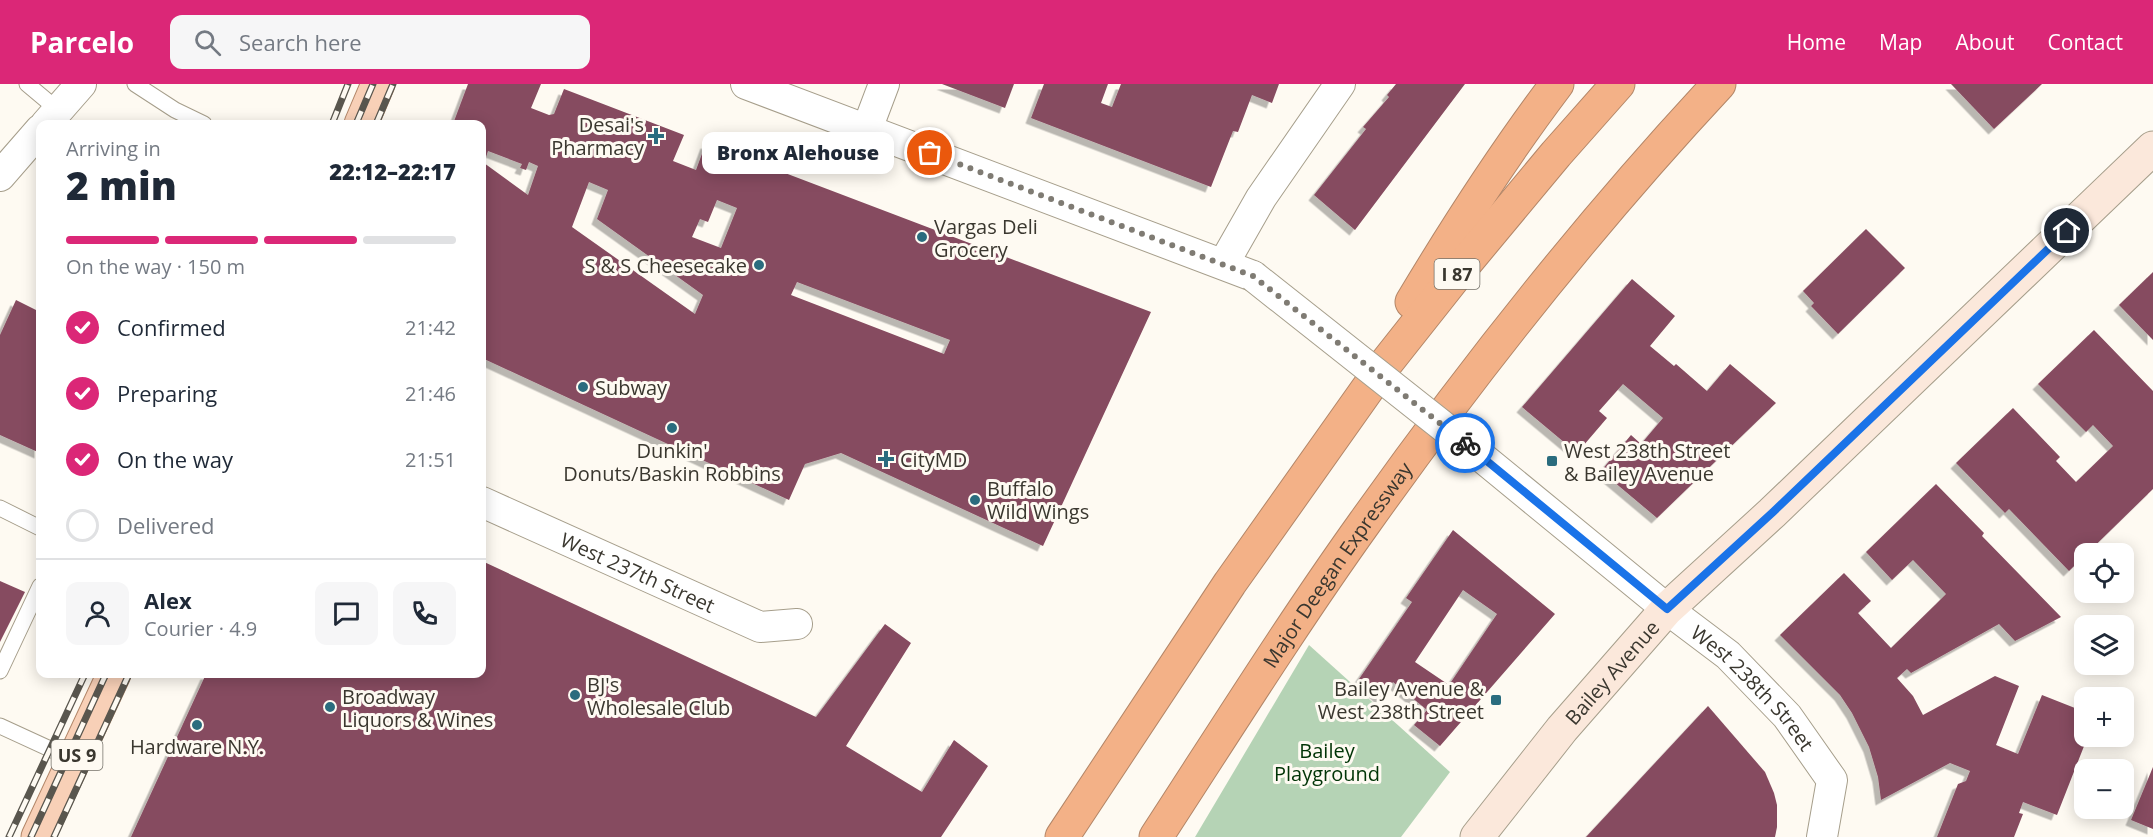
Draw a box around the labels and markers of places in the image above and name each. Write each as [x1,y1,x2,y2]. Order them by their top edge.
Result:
place label: Desai's Pharmacy [551,111,645,161]
pin [904,127,955,178]
marker: Desai's Pharmacy [649,129,663,143]
callout: Bronx Alehouse [702,132,894,174]
pin [2041,205,2092,256]
place label: Vargas Deli Grocery [934,213,1038,263]
marker: Vargas Deli Grocery [915,230,929,244]
place label: S & S Cheesecake [584,252,747,279]
marker: S & S Cheesecake [752,258,766,272]
place label: Subway [595,374,668,401]
marker: Subway [576,380,590,394]
marker: Dunkin' Donuts/Baskin Robbins [665,421,679,435]
place label: Dunkin' Donuts/Baskin Robbins [563,437,781,487]
place label: West 238th Street & Bailey Avenue [1564,437,1730,487]
place label: CityMD [900,446,967,473]
marker: CityMD [877,450,895,468]
marker: West 238th Street & Bailey Avenue [1545,454,1559,468]
place label: Buffalo Wild Wings [987,475,1089,525]
marker: Buffalo Wild Wings [968,493,982,507]
place label: BJ's Wholesale Club [587,671,730,721]
place label: Bailey Avenue & West 238th Street [1318,675,1484,725]
place label: Broadway Liquors & Wines [342,683,493,733]
marker: BJ's Wholesale Club [568,688,582,702]
marker: Bailey Avenue & West 238th Street [1489,693,1503,707]
marker: Broadway Liquors & Wines [323,700,337,714]
marker: Hardware N.Y. [190,718,204,732]
place label: Hardware N.Y. [130,733,264,760]

